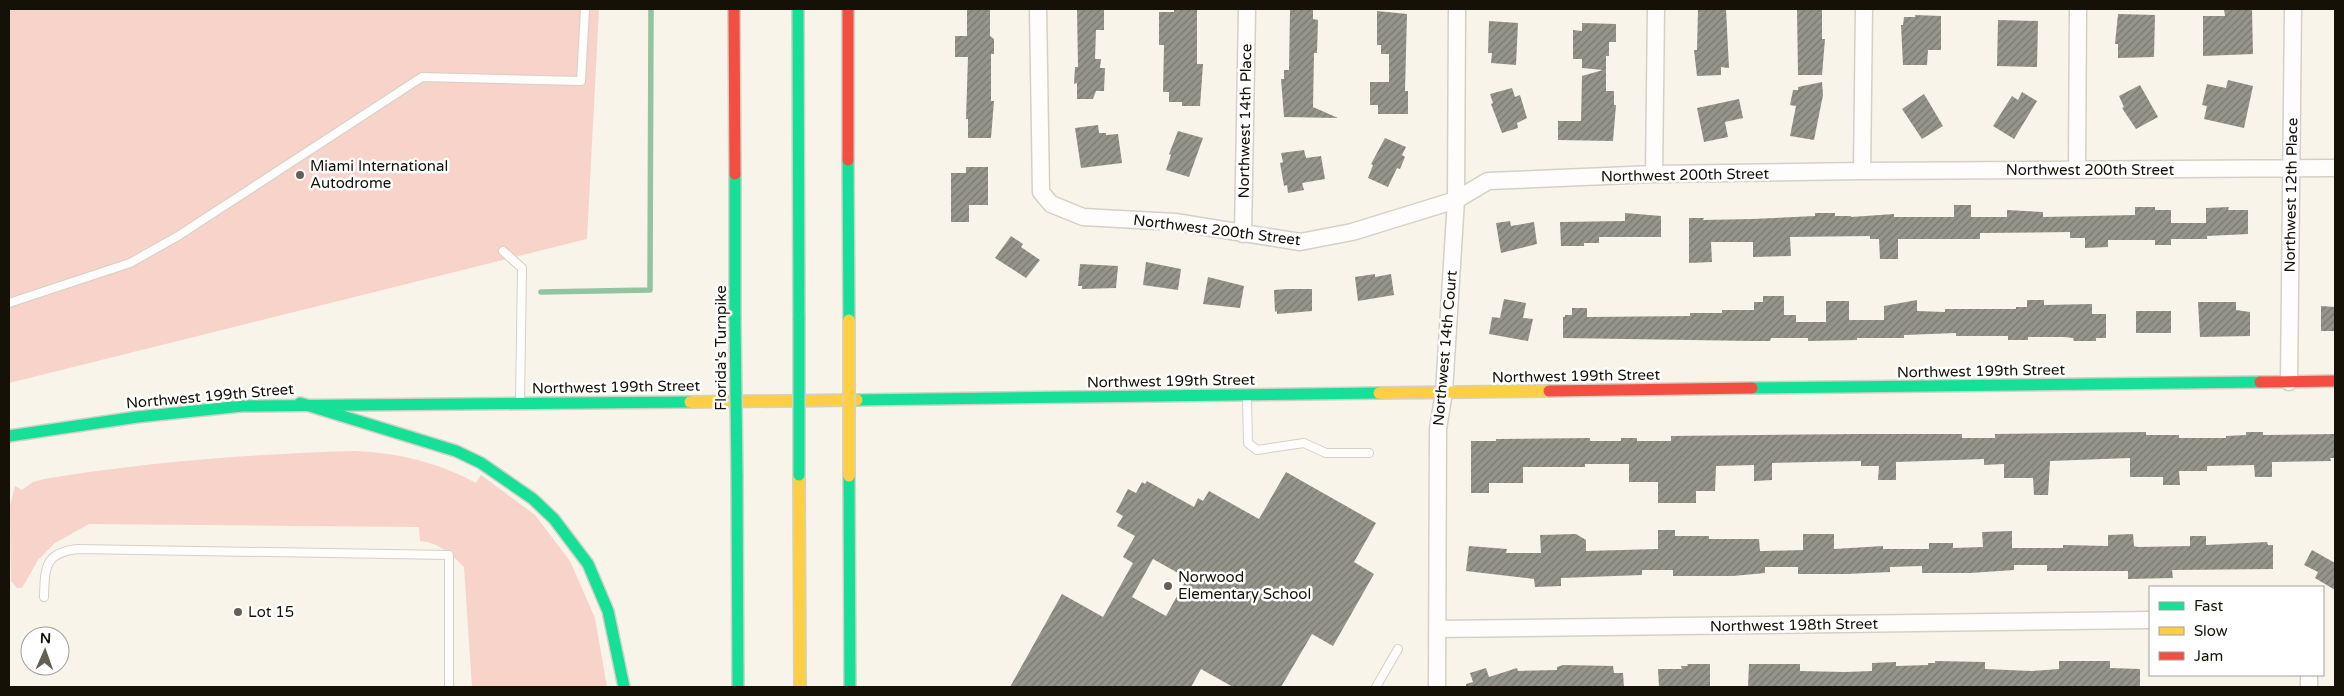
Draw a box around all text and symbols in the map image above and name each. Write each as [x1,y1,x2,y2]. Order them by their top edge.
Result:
street label: Northwest 14th Place [1235,44,1255,198]
street label: Northwest 12th Place [2281,118,2301,272]
place label: Miami International Autodrome [310,157,448,192]
street label: Northwest 200th Street [2006,161,2174,179]
street label: Northwest 200th Street [1601,165,1770,185]
marker: Miami International Autodrome [294,169,306,181]
street label: Northwest 200th Street [1132,211,1302,249]
street label: Northwest 14th Court [1429,269,1461,426]
street label: Florida's Turnpike [712,285,730,411]
street label: Northwest 199th Street [1897,361,2066,381]
street label: Northwest 199th Street [1492,366,1661,386]
street label: Northwest 199th Street [1087,371,1256,391]
street label: Northwest 199th Street [532,377,701,397]
street label: Northwest 199th Street [125,380,295,412]
place label: Norwood Elementary School [1178,568,1311,603]
marker: Norwood Elementary School [1162,580,1174,592]
legend [2149,586,2324,676]
text: Fast [2194,597,2224,615]
place label: Lot 15 [248,603,294,621]
marker: Lot 15 [232,606,244,618]
street label: Northwest 198th Street [1710,615,1879,635]
text: Slow [2194,622,2228,640]
north arrow [20,626,70,676]
text: N [40,630,51,647]
text: Jam [2194,647,2223,665]

